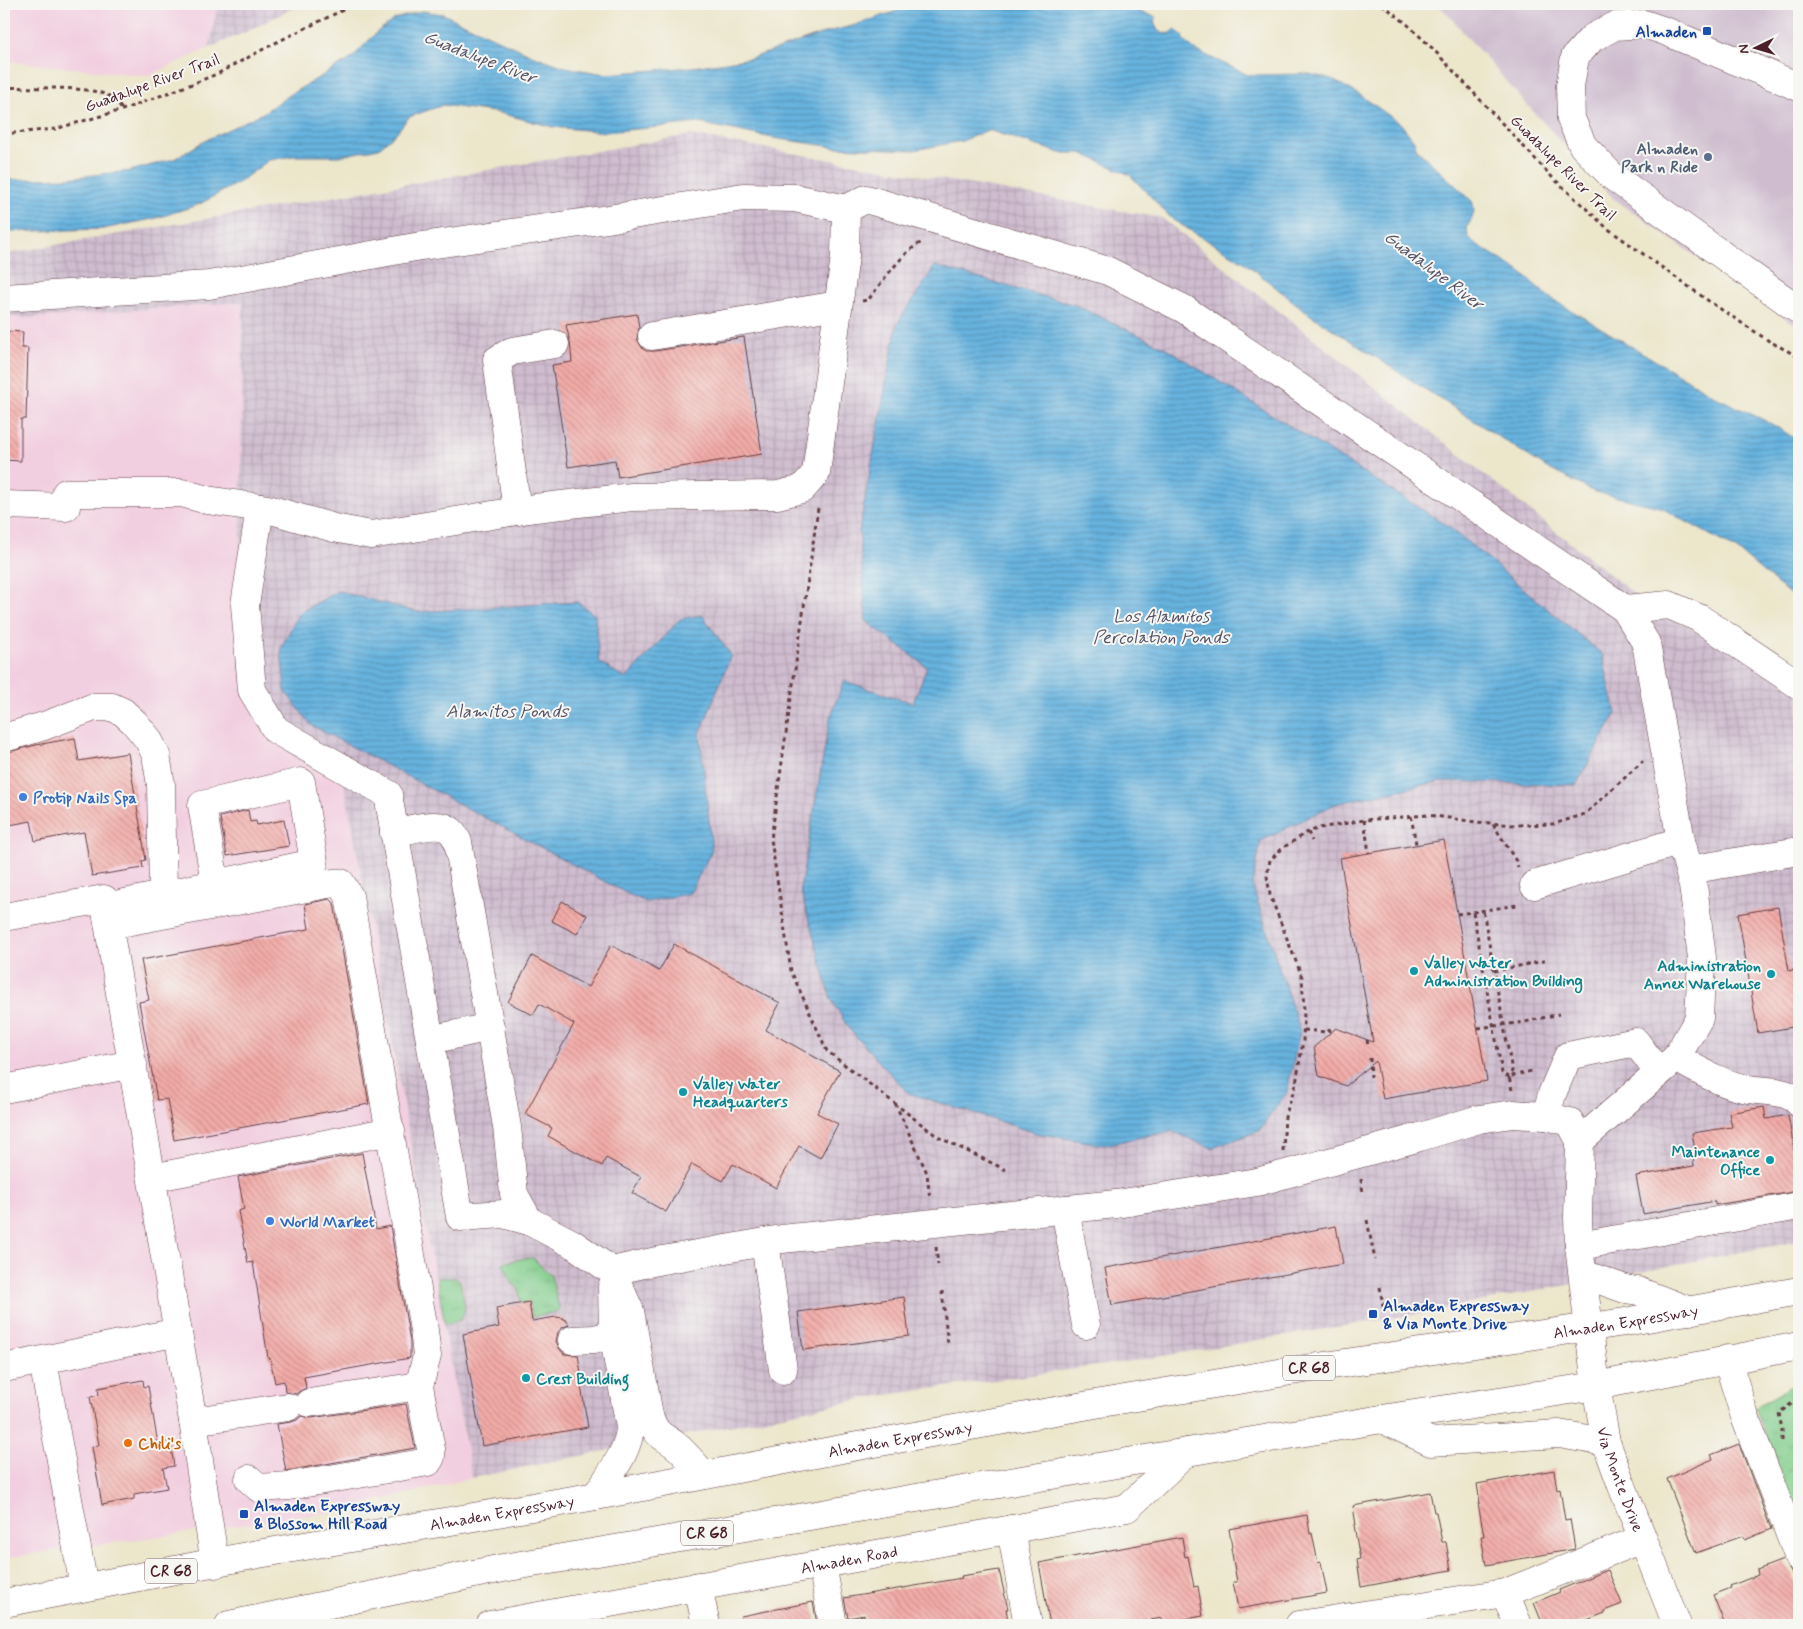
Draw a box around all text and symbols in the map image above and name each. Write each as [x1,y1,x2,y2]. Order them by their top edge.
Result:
place label: Almaden [1636,22,1697,43]
north arrow [1730,22,1780,72]
water label: Guadalupe River [420,25,542,91]
marker: Almaden [1701,25,1713,37]
text: N [1735,44,1753,54]
street label: Guadalupe River Trail [82,49,223,118]
street label: Guadalupe River Trail [1505,110,1621,226]
place label: Almaden Park n Ride [1621,139,1698,178]
marker: Almaden Park n Ride [1702,151,1714,163]
water label: Guadalupe River [1379,225,1490,318]
water label: Los Alamitos Percolation Ponds [1093,605,1231,650]
water label: Alamitos Ponds [446,700,570,724]
place label: Protip Nails Spa [33,788,137,809]
marker: Protip Nails Spa [17,791,29,803]
place label: Valley Water Administration Building [1424,953,1583,994]
place label: Administration Annex Warehouse [1644,956,1761,995]
marker: Valley Water Administration Building [1408,965,1420,977]
marker: Administration Annex Warehouse [1765,968,1777,980]
place label: Valley Water Headquarters [693,1074,789,1113]
marker: Valley Water Headquarters [677,1086,689,1098]
place label: Maintenance Office [1672,1142,1760,1181]
marker: Maintenance Office [1764,1154,1776,1166]
place label: World Market [279,1212,375,1233]
marker: World Market [264,1215,276,1227]
place label: Almaden Expressway & Via Monte Drive [1383,1296,1529,1335]
street label: Almaden Expressway [1552,1300,1700,1344]
marker: Almaden Expressway & Via Monte Drive [1367,1308,1379,1320]
road number: CR G8 [1283,1356,1335,1380]
place label: Crest Building [536,1369,629,1392]
marker: Crest Building [520,1372,532,1384]
street label: Almaden Expressway [826,1417,974,1463]
street label: Via Monte Drive [1592,1425,1648,1536]
place label: Chili's [138,1434,182,1455]
marker: Chili's [122,1437,134,1449]
street label: Almaden Expressway [428,1491,576,1536]
place label: Almaden Expressway & Blossom Hill Road [254,1496,400,1535]
marker: Almaden Expressway & Blossom Hill Road [238,1508,250,1520]
road number: CR G8 [681,1520,733,1546]
street label: Almaden Road [799,1541,899,1580]
road number: CR G8 [145,1558,197,1584]

